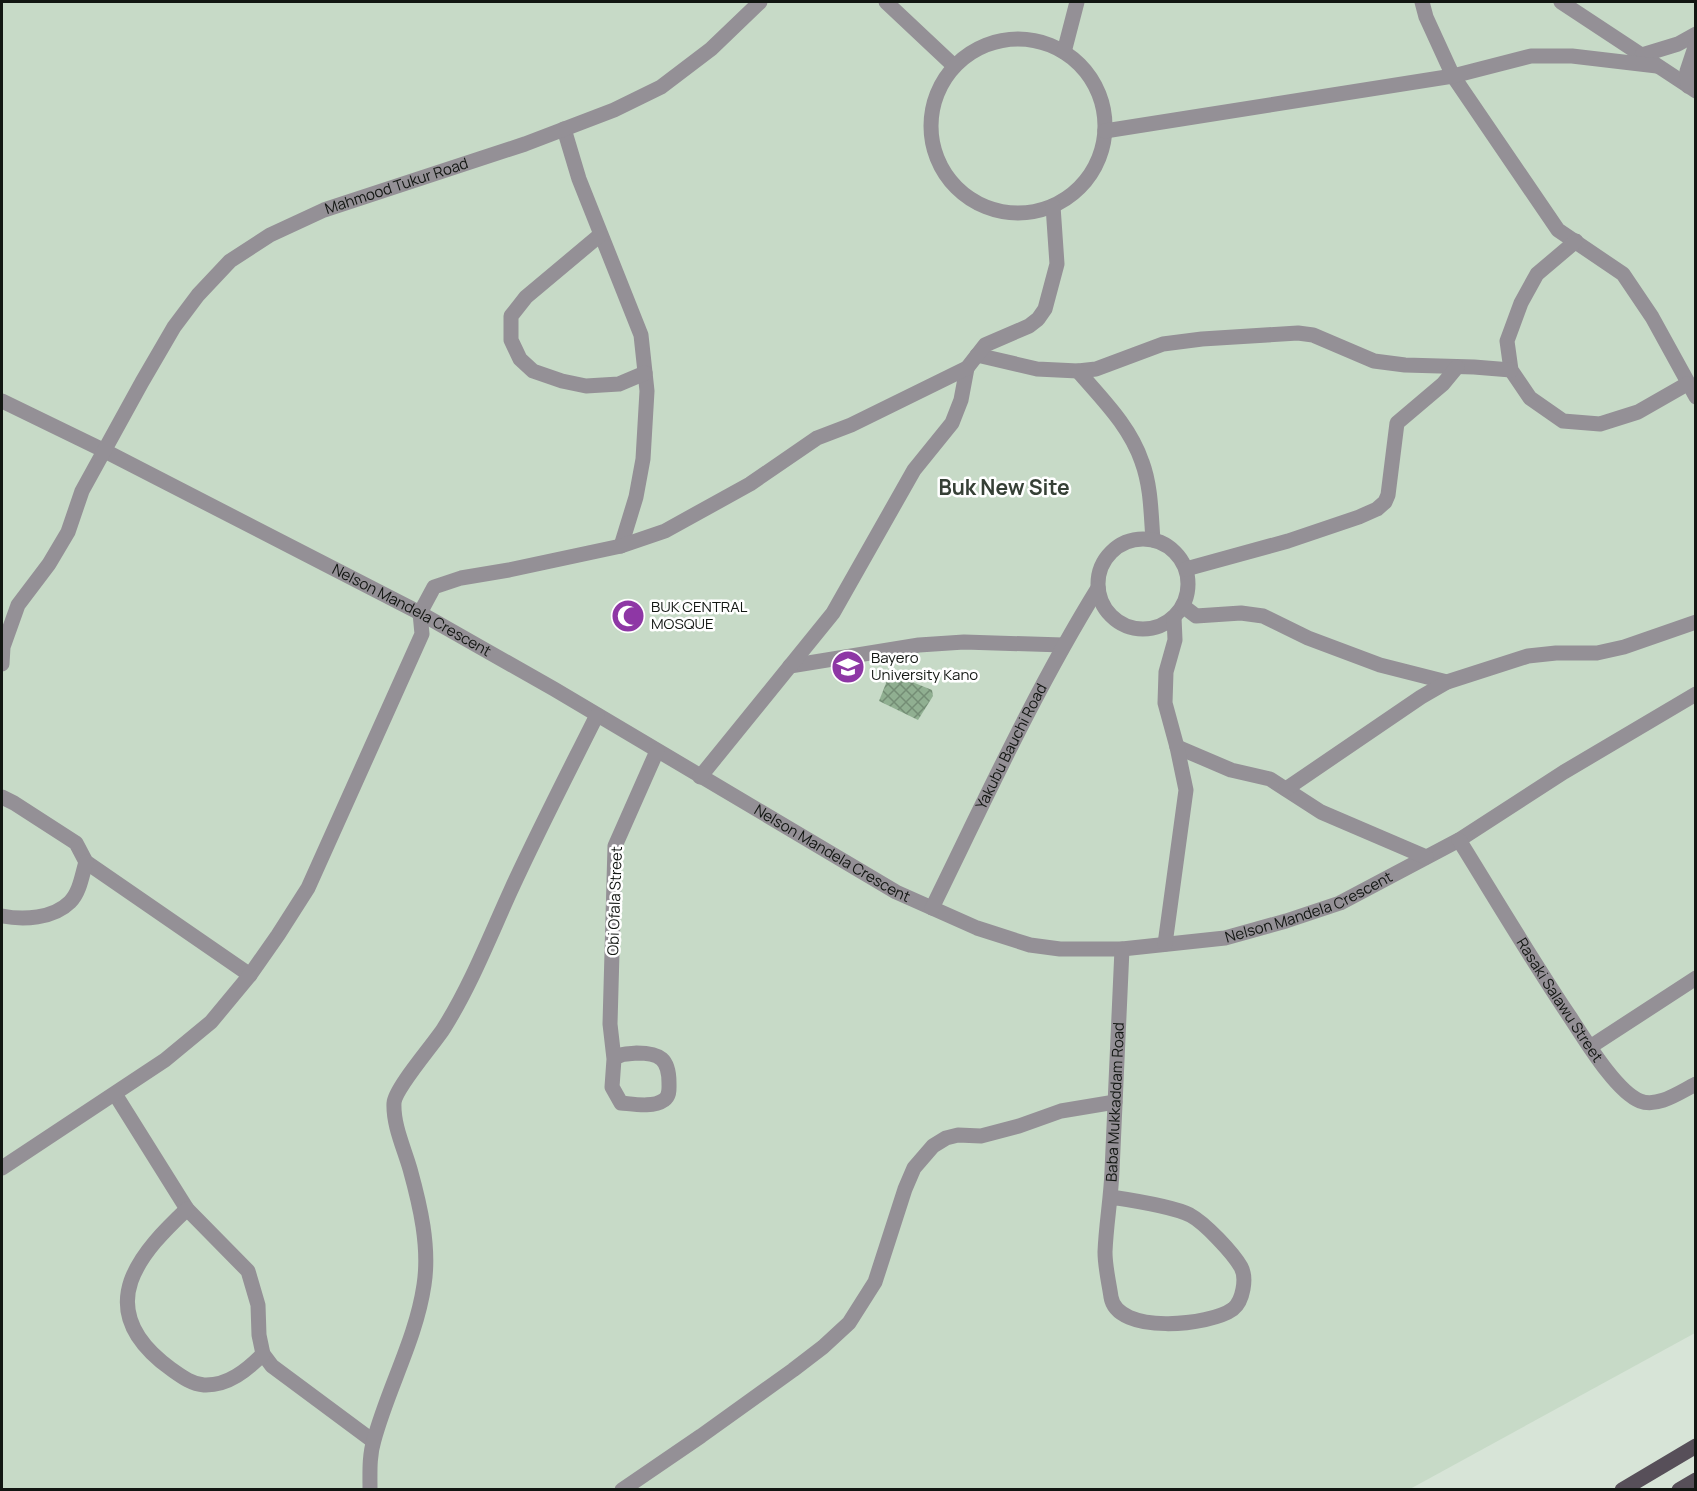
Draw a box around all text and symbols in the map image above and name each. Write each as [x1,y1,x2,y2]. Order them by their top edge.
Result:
street label: Mahmood Tukur Road [322,152,471,219]
district label: Buk New Site [938,473,1070,501]
street label: Nelson Mandela Crescent [329,559,495,661]
place label: BUK CENTRAL MOSQUE [651,596,748,634]
mosque icon: BUK CENTRAL MOSQUE [610,598,646,634]
place label: Bayero University Kano [871,647,978,685]
school or university icon: Bayero University Kano [830,649,866,685]
street label: Yakubu Bauchi Road [970,680,1052,813]
street label: Nelson Mandela Crescent [750,799,914,907]
street label: Obi Ofala Street [602,846,627,956]
street label: Nelson Mandela Crescent [1222,866,1396,948]
street label: Rasaki Salawu Street [1512,934,1608,1066]
street label: Baba Mukkaddam Road [1100,1022,1129,1182]

